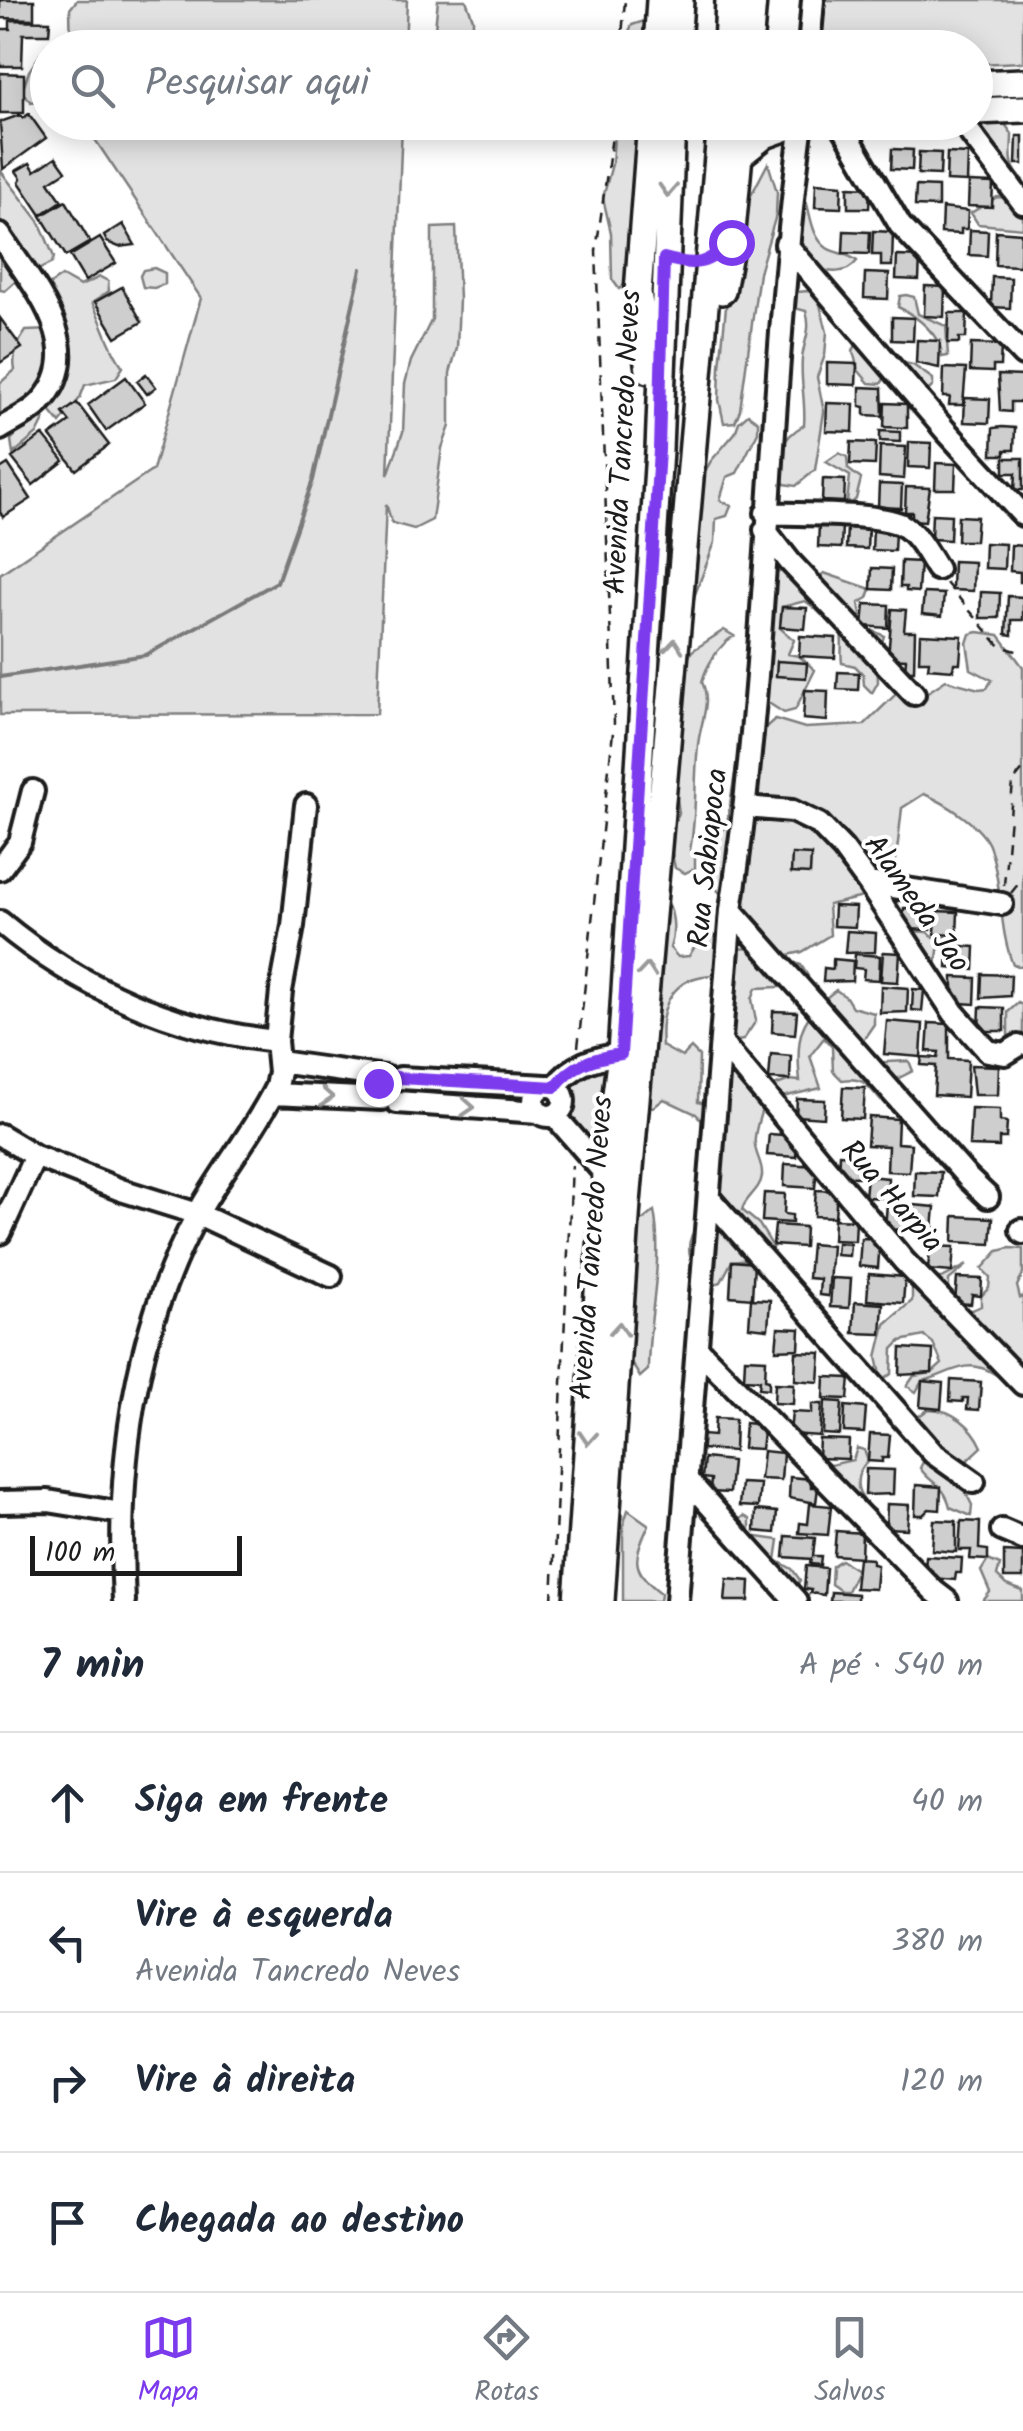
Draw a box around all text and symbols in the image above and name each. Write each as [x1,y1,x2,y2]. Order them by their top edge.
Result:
search box [30,30,993,140]
text: Pesquisar aqui [145,55,369,115]
icon: search [65,58,120,113]
one-way arrow [658,183,679,199]
route start [709,220,755,266]
street label: Avenida Tancredo Neves [592,288,656,595]
one-way arrow [662,638,684,654]
street label: Rua Sabiapoca [676,766,742,950]
street label: Alameda Jao [851,825,981,983]
one-way arrow [635,962,657,978]
route end [356,1061,402,1107]
one-way arrow [320,1086,336,1108]
street label: Avenida Tancredo Neves [558,1094,628,1402]
one-way arrow [460,1096,476,1117]
street label: Rua Harpia [828,1129,954,1265]
one-way arrow [608,1321,629,1337]
one-way arrow [578,1431,599,1447]
scale bar [30,1531,242,1576]
text: 100 m [45,1531,115,1576]
text: 7 min [40,1633,145,1700]
text: A pé · 540 m [799,1641,983,1692]
text: Siga em frente [135,1772,388,1832]
icon: ahead [40,1775,95,1830]
text: 40 m [911,1777,983,1828]
text: Vire à esquerda [135,1887,393,1947]
icon: left [40,1915,95,1970]
text: 380 m [891,1917,983,1968]
text: Avenida Tancredo Neves [135,1947,460,1998]
text: Vire à direita [135,2052,355,2112]
icon: right [40,2055,95,2110]
text: 120 m [900,2057,983,2108]
text: Chegada ao destino [135,2192,464,2252]
icon: arrive [40,2195,95,2250]
tab: Mapa [138,2310,199,2415]
tab: Rotas [474,2310,539,2415]
tab: Salvos [814,2310,885,2415]

